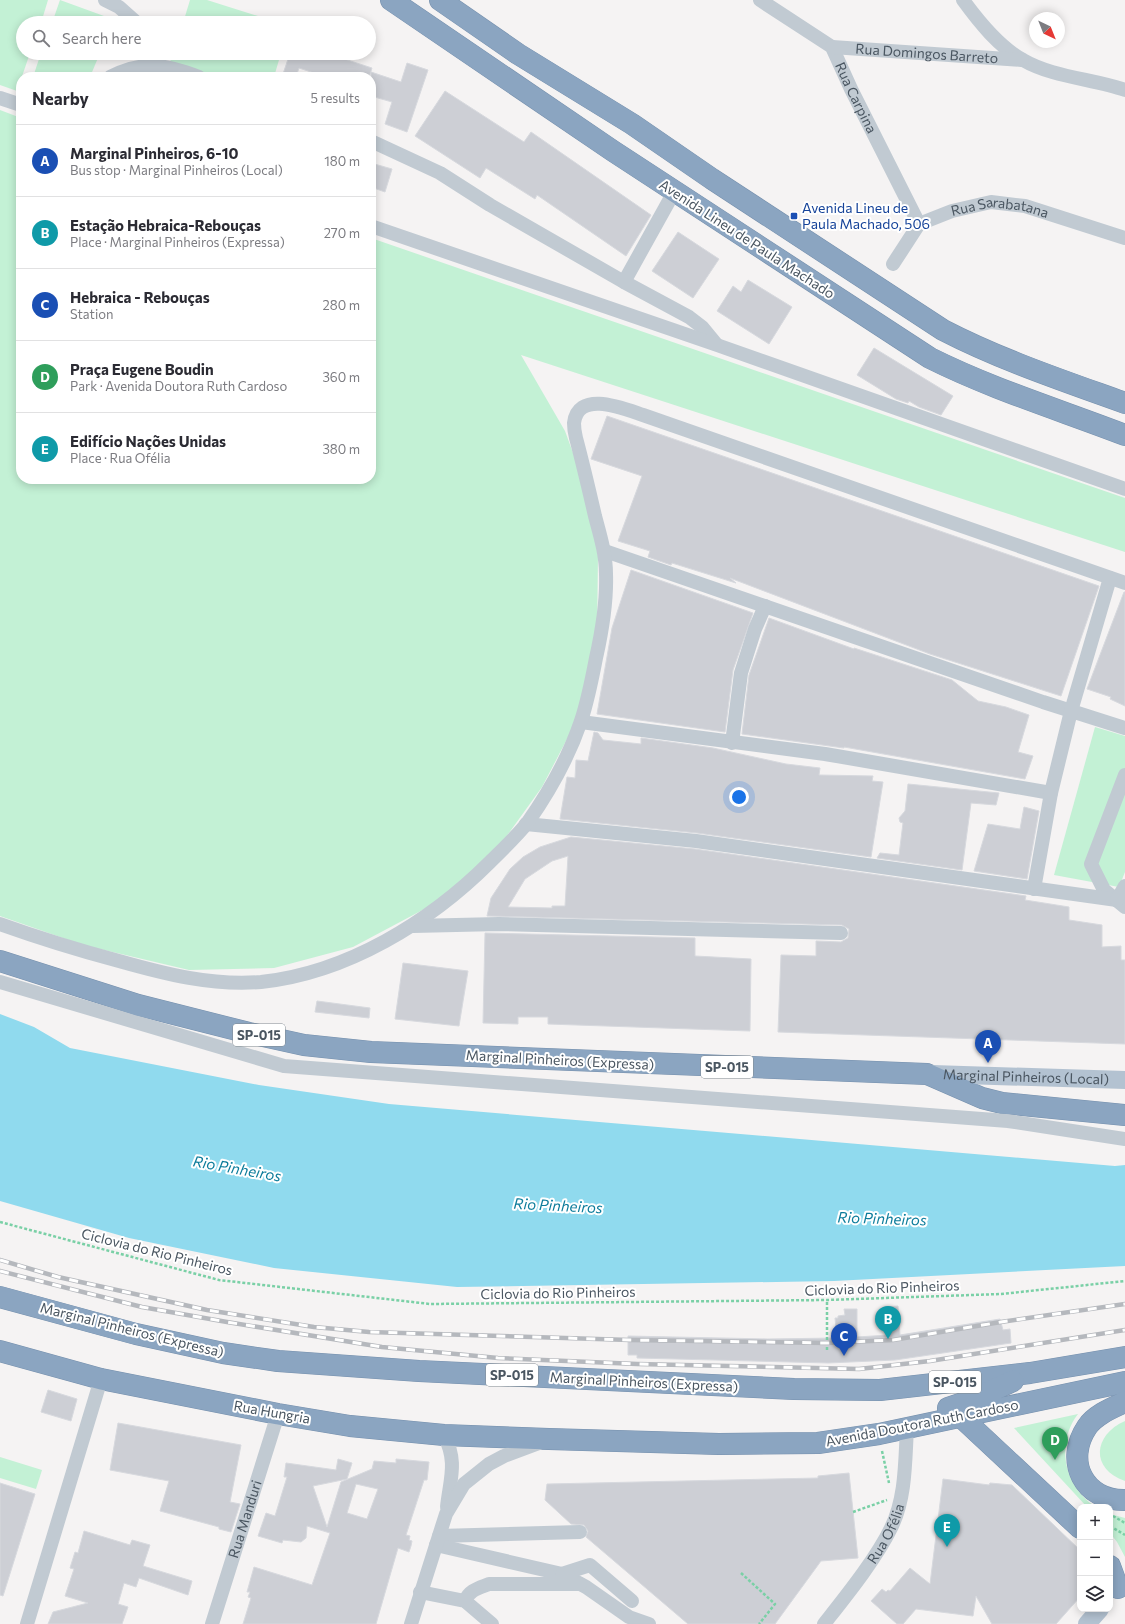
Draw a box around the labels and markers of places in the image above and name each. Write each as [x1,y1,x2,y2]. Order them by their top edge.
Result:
place label: Avenida Lineu de Paula Machado, 506 [802,199,930,232]
marker: Avenida Lineu de Paula Machado, 506 [789,211,799,221]
pin: A [975,1030,1001,1063]
pin: B [875,1306,901,1339]
pin: C [831,1323,857,1356]
pin: D [1042,1427,1068,1460]
pin: E [934,1514,960,1547]

